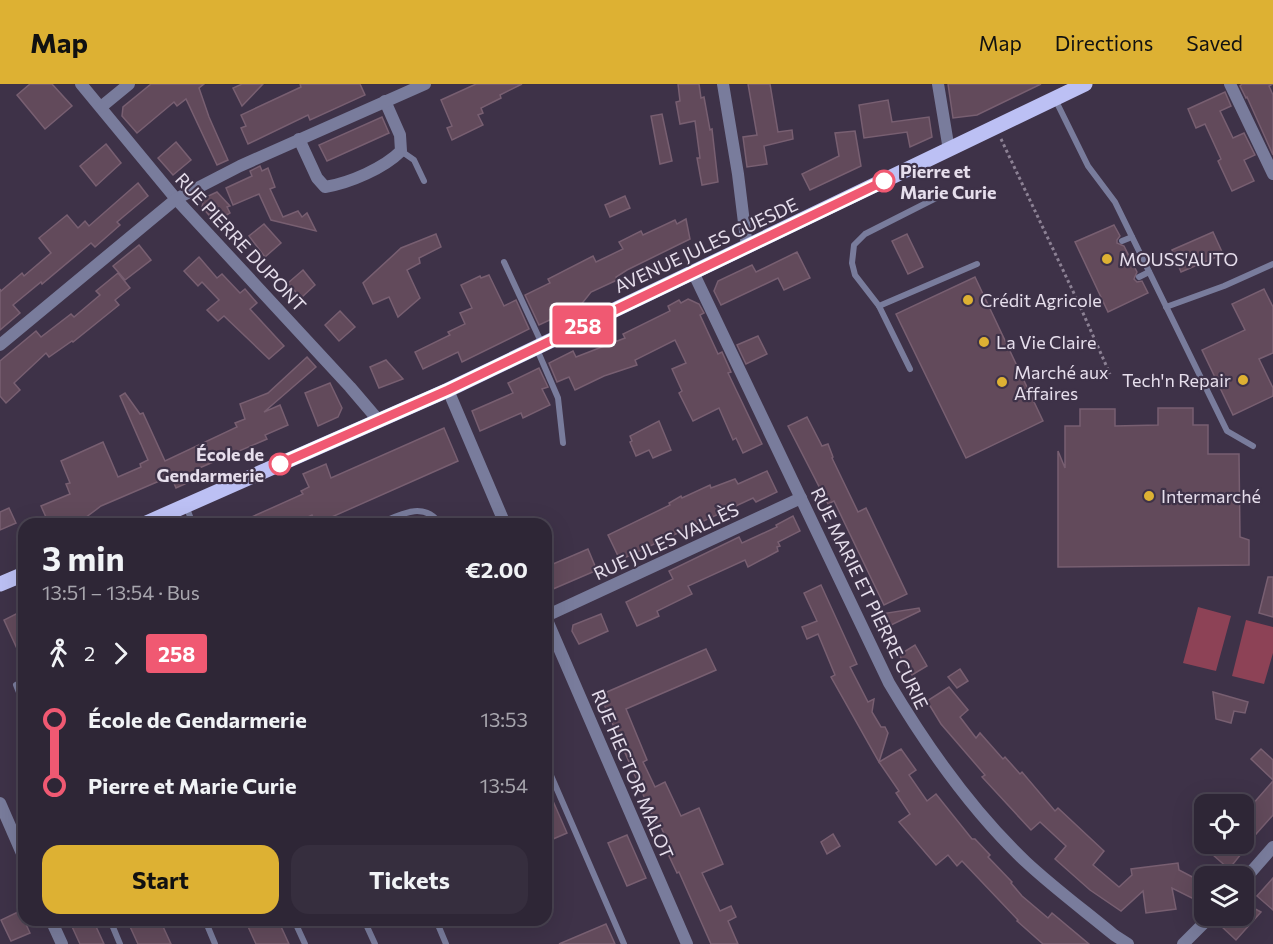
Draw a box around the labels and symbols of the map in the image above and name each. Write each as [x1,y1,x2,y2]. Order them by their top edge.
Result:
place label: Pierre et Marie Curie [900,160,997,203]
street label: RUE PIERRE DUPONT [171,168,311,316]
marker: Pierre et Marie Curie [873,170,895,192]
street label: AVENUE JULES GUESDE [611,193,801,297]
place label: MOUSS'AUTO [1119,248,1238,270]
marker: MOUSS'AUTO [1100,252,1114,266]
place label: Crédit Agricole [980,289,1102,311]
marker: Crédit Agricole [961,293,975,307]
line badge: 258 [548,306,618,344]
place label: La Vie Claire [996,331,1096,353]
marker: La Vie Claire [977,335,991,349]
place label: Marché aux Affaires [1014,361,1109,404]
place label: Tech'n Repair [1122,369,1231,391]
marker: Tech'n Repair [1236,373,1250,387]
marker: Marché aux Affaires [995,375,1009,389]
place label: École de Gendarmerie [156,443,264,486]
marker: École de Gendarmerie [269,453,291,475]
street label: RUE MARIE ET PIERRE CURIE [807,484,933,712]
place label: Intermarché [1161,485,1261,507]
marker: Intermarché [1142,489,1156,503]
street label: RUE JULES VALLÈS [590,498,742,584]
street label: RUE HECTOR MALOT [587,686,679,862]

